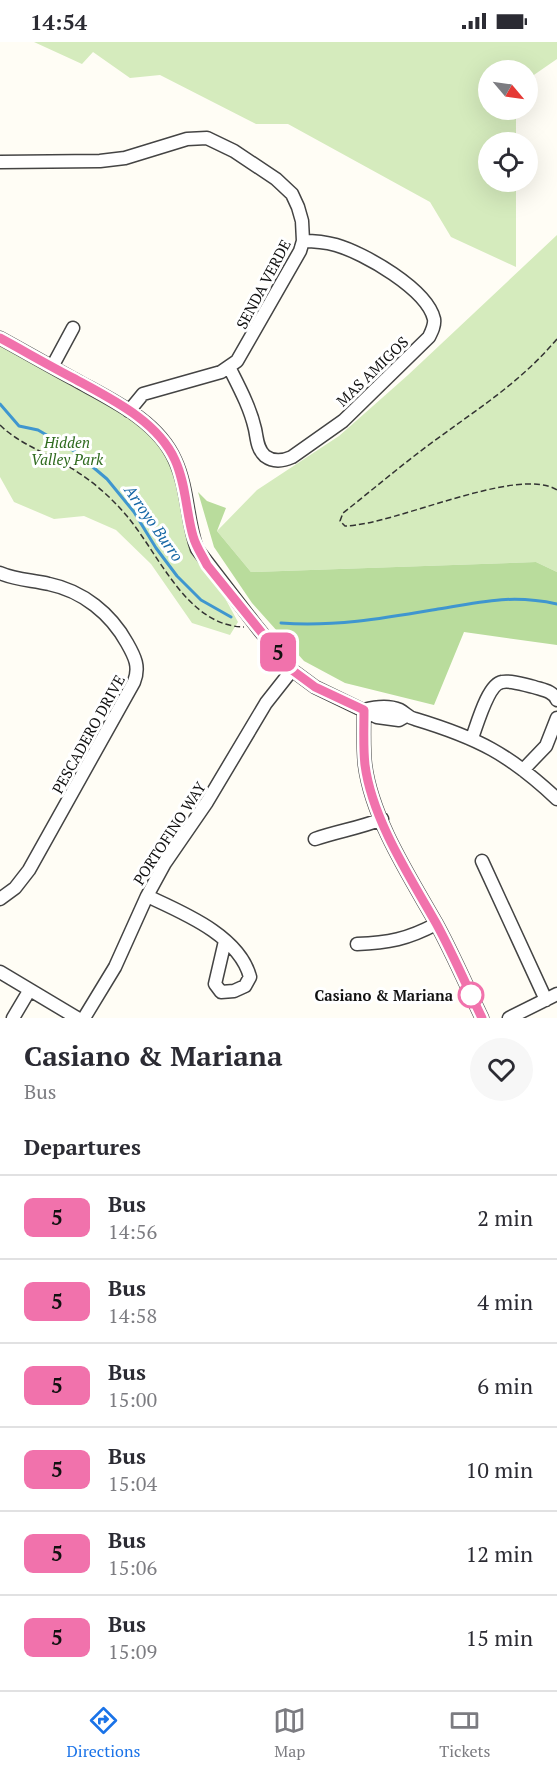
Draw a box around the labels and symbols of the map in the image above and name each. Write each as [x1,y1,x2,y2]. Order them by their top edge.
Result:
north arrow [478,60,538,120]
street label: SENDA VERDE [231,236,295,332]
street label: MAS AMIGOS [332,332,412,410]
park label: Hidden Valley Park [31,432,104,469]
water label: Arroyo Burro [119,479,189,566]
line badge: 5 [258,632,298,672]
street label: PESCADERO DRIVE [47,671,129,797]
street label: PORTOFINO WAY [128,777,210,888]
marker: Casiano & Mariana [458,982,484,1008]
place label: Casiano & Mariana [315,985,454,1005]

